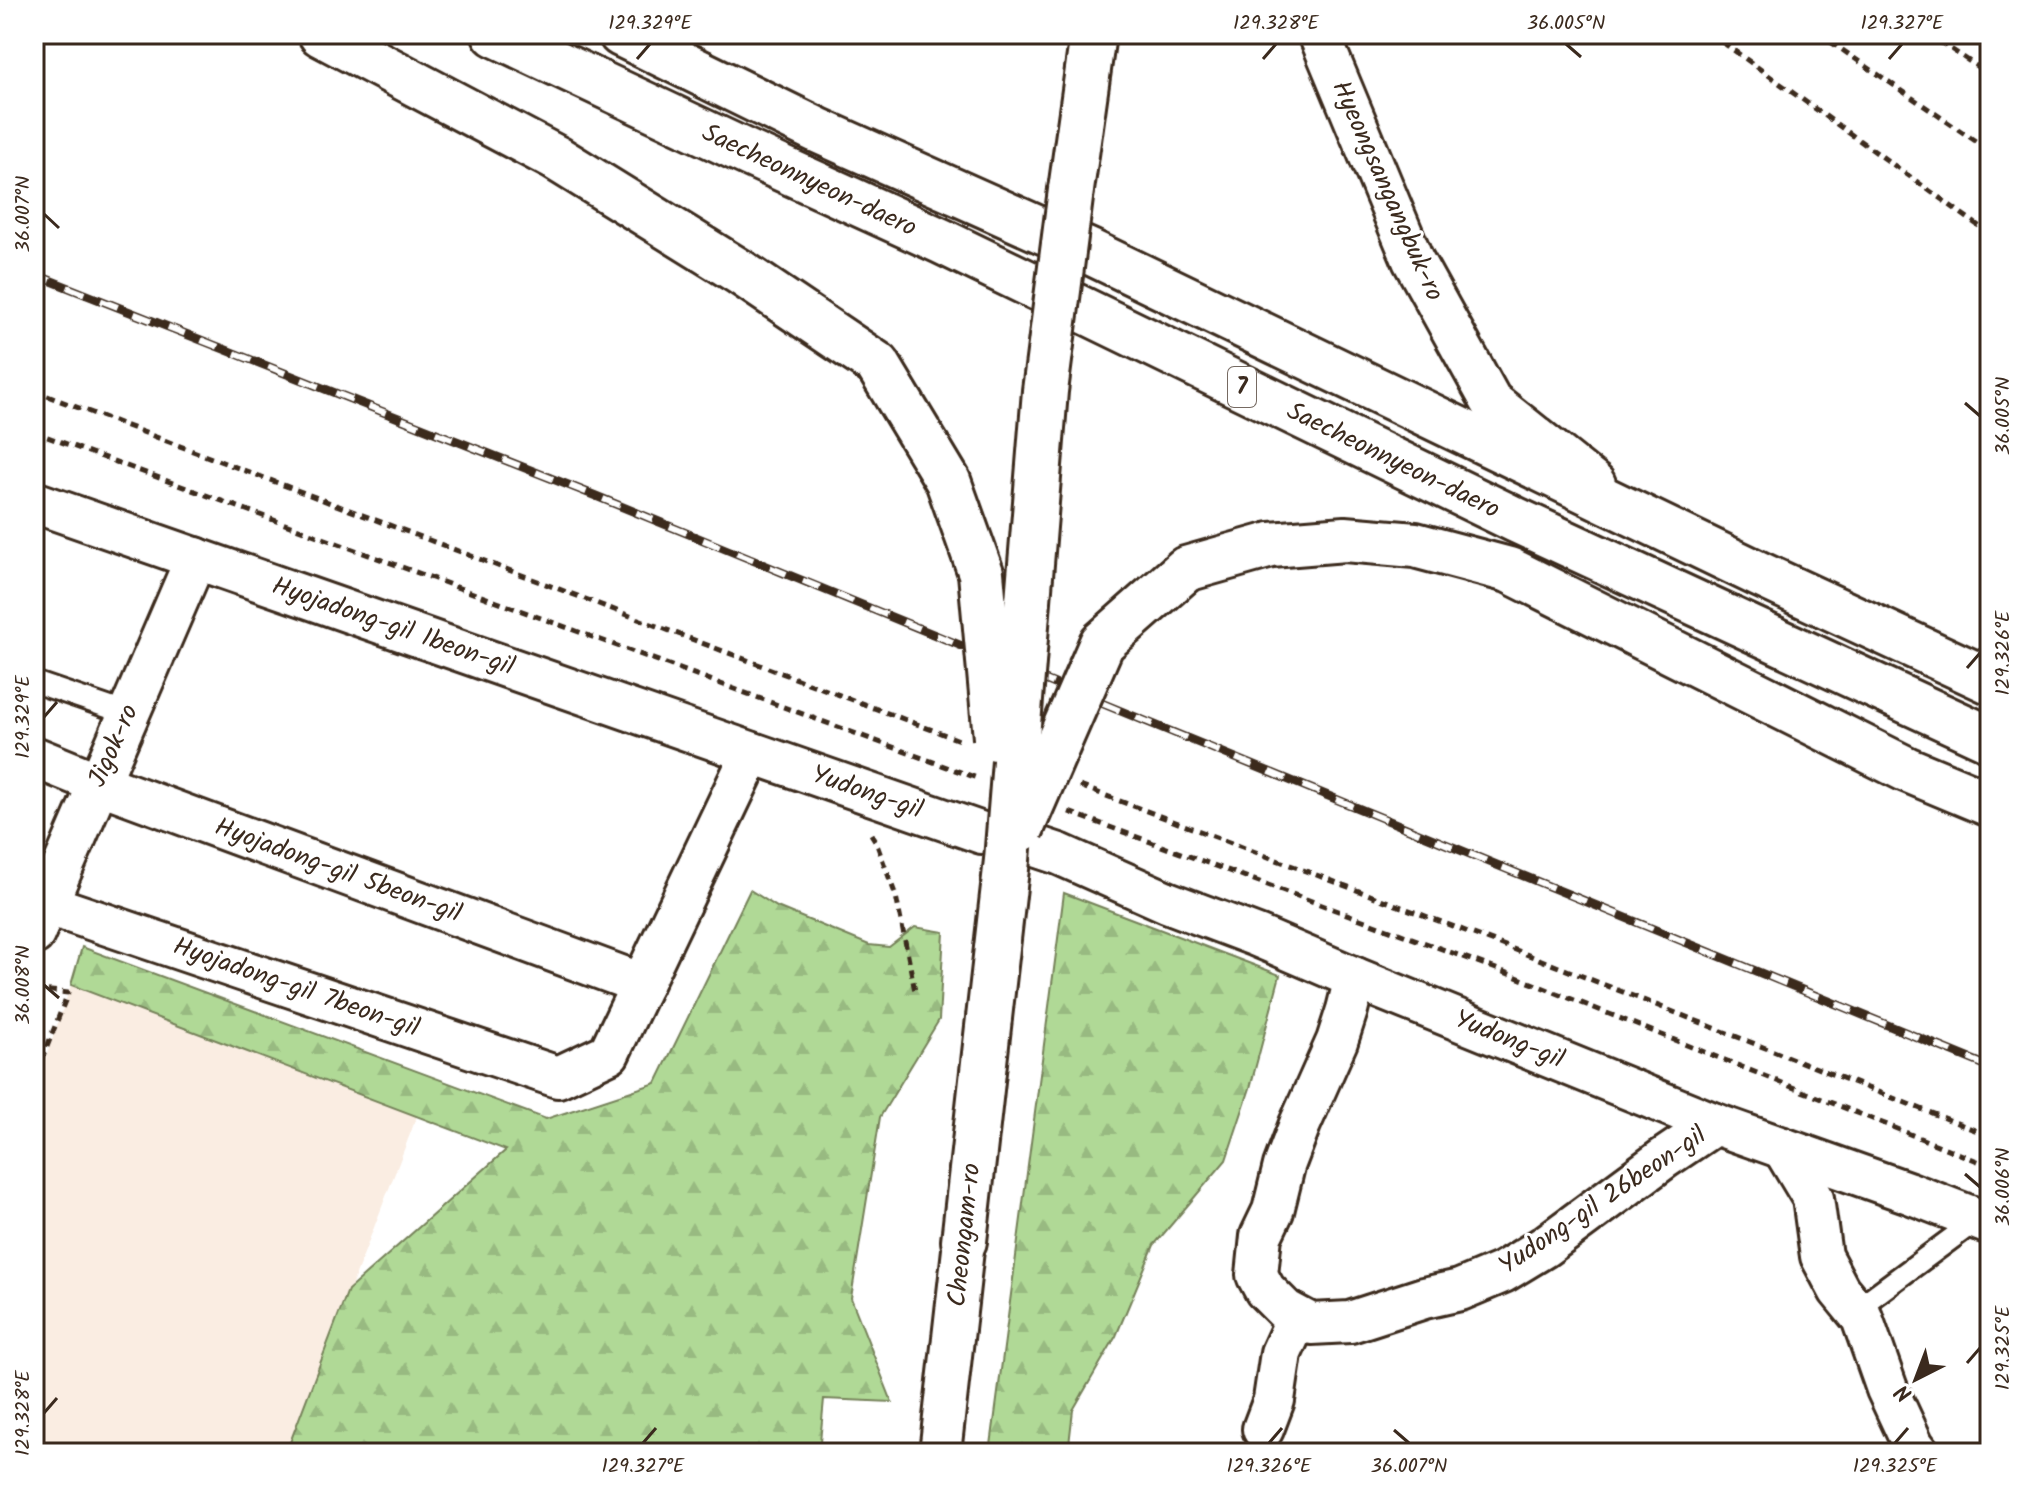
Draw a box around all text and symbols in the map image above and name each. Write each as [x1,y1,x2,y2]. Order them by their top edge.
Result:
text: 129.329°E [608,8,693,40]
text: 129.328°E [1233,8,1320,40]
text: 36.005°N [1527,8,1605,40]
text: 129.327°E [1860,8,1945,40]
street label: Hyeongsangangbuk-ro [1319,74,1455,308]
street label: Saecheonnyeon-daero [694,113,924,249]
text: 36.007°N [8,176,40,252]
road number: 7 [1228,367,1256,407]
text: 36.005°N [1988,377,2020,455]
street label: Saecheonnyeon-daero [1279,391,1507,531]
street label: Hyojadong-gil 1beon-gil [266,566,520,688]
text: 129.326°E [1988,609,2020,696]
text: 129.329°E [8,674,40,759]
street label: Jigok-ro [77,698,151,794]
street label: Yudong-gil [806,754,928,832]
street label: Hyojadong-gil 5beon-gil [209,807,467,935]
street label: Hyojadong-gil 7beon-gil [167,926,425,1050]
text: 36.008°N [8,945,40,1025]
street label: Yudong-gil [1448,999,1570,1081]
street label: Yudong-gil 26beon-gil [1490,1116,1716,1286]
text: 36.006°N [1988,1148,2020,1226]
street label: Cheongam-ro [937,1161,993,1309]
text: 129.325°E [1988,1304,2020,1390]
north arrow [1876,1339,1956,1419]
text: 129.328°E [8,1369,40,1456]
text: N [1887,1374,1921,1410]
text: 129.327°E [601,1451,686,1483]
text: 129.326°E [1226,1451,1313,1483]
text: 36.007°N [1371,1451,1447,1483]
text: 129.325°E [1853,1451,1939,1483]

